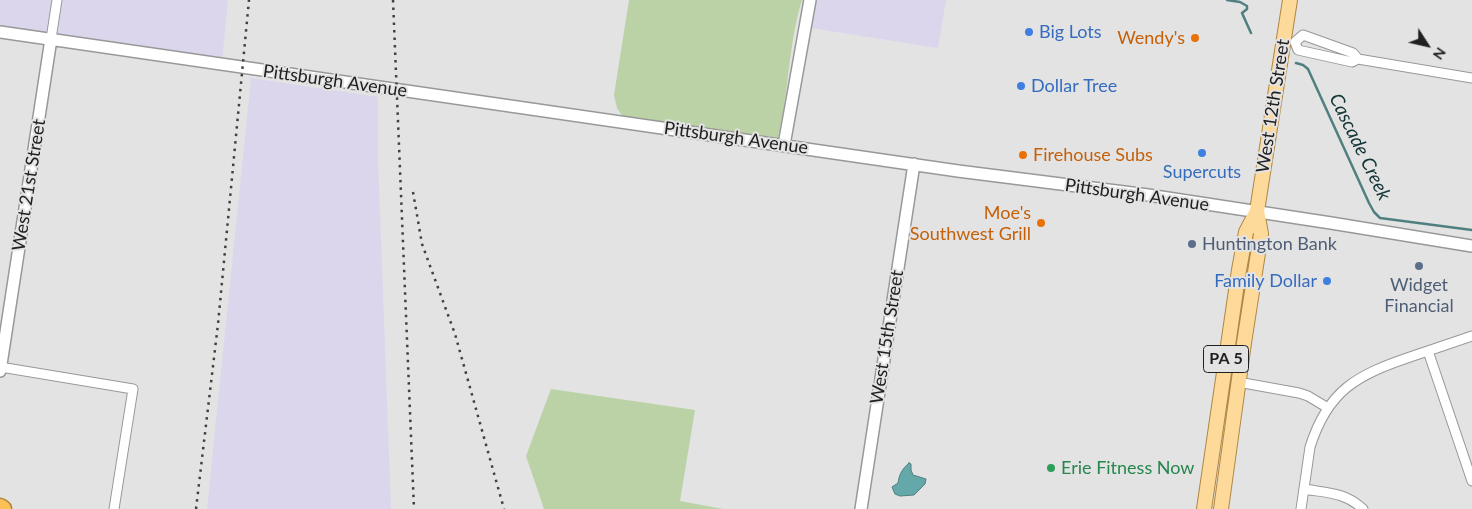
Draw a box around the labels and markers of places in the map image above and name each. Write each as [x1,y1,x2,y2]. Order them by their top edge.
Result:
place label: Big Lots [1039,21,1102,43]
marker: Big Lots [1023,26,1035,38]
place label: Wendy's [1117,27,1185,49]
marker: Wendy's [1189,32,1201,44]
place label: Dollar Tree [1031,75,1117,97]
marker: Dollar Tree [1015,80,1027,92]
place label: Firehouse Subs [1033,144,1153,166]
marker: Supercuts [1196,147,1208,159]
marker: Firehouse Subs [1017,149,1029,161]
place label: Supercuts [1163,161,1241,183]
place label: Moe's Southwest Grill [910,202,1031,244]
marker: Moe's Southwest Grill [1035,217,1047,229]
place label: Huntington Bank [1202,233,1337,255]
marker: Huntington Bank [1186,238,1198,250]
marker: Widget Financial [1413,260,1425,272]
place label: Family Dollar [1214,270,1317,292]
place label: Widget Financial [1384,274,1454,316]
marker: Family Dollar [1321,275,1333,287]
place label: Erie Fitness Now [1061,457,1194,479]
marker: Erie Fitness Now [1045,462,1057,474]

